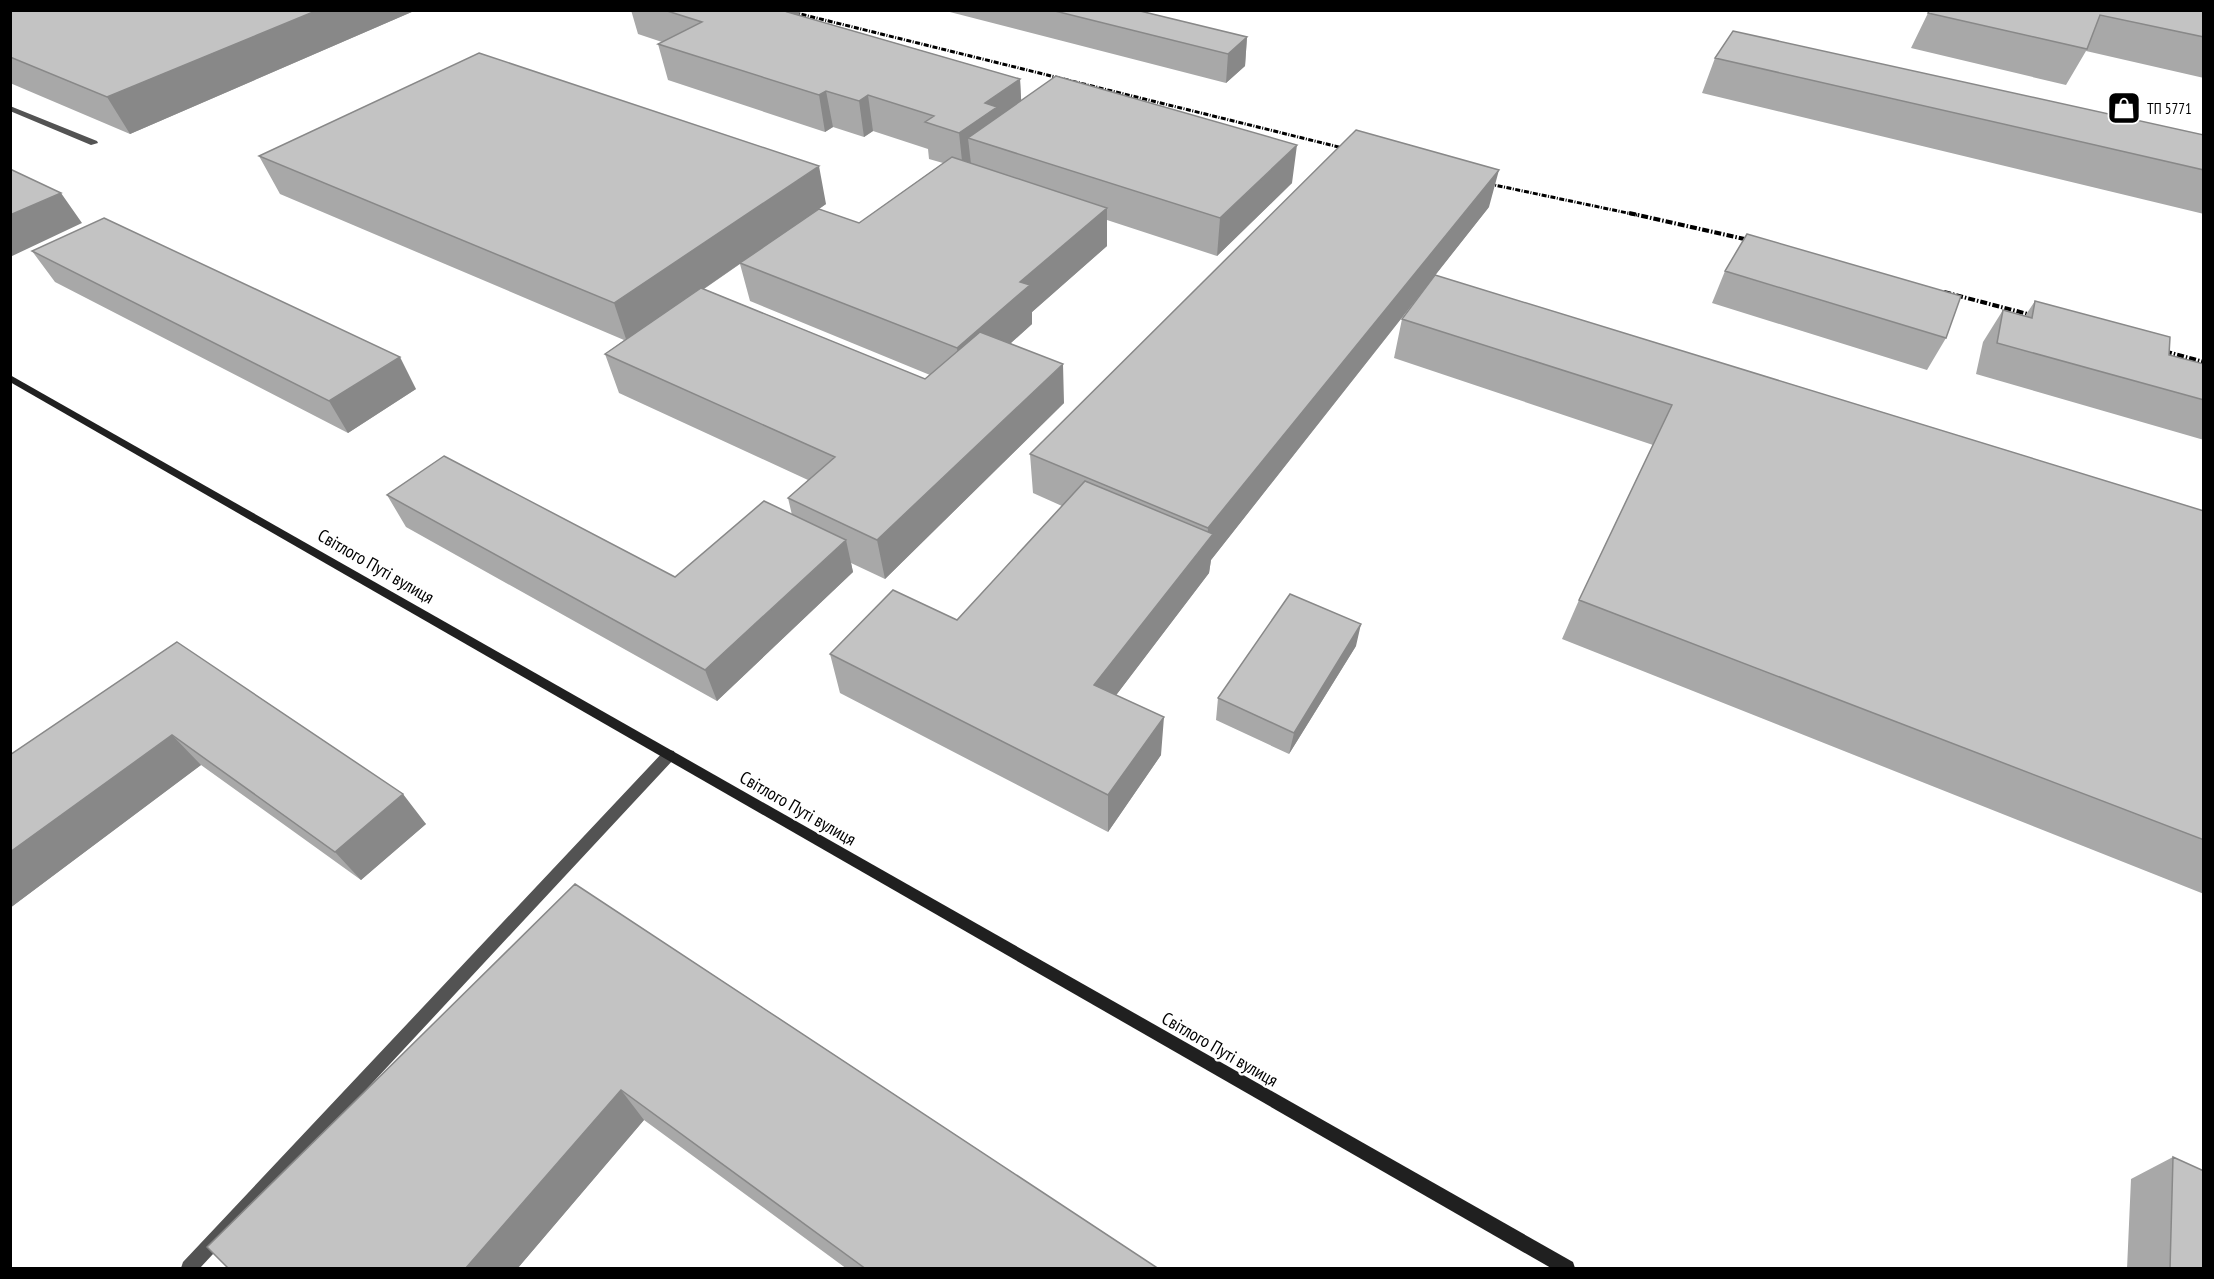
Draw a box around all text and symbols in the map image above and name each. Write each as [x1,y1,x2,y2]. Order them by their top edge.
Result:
shop icon: ТП 5771 [2106,90,2142,126]
place label: ТП 5771 [2147,99,2192,118]
street label: Світлого Путі вулиця [314,523,438,609]
street label: Світлого Путі вулиця [736,765,860,851]
street label: Світлого Путі вулиця [1158,1006,1282,1092]

